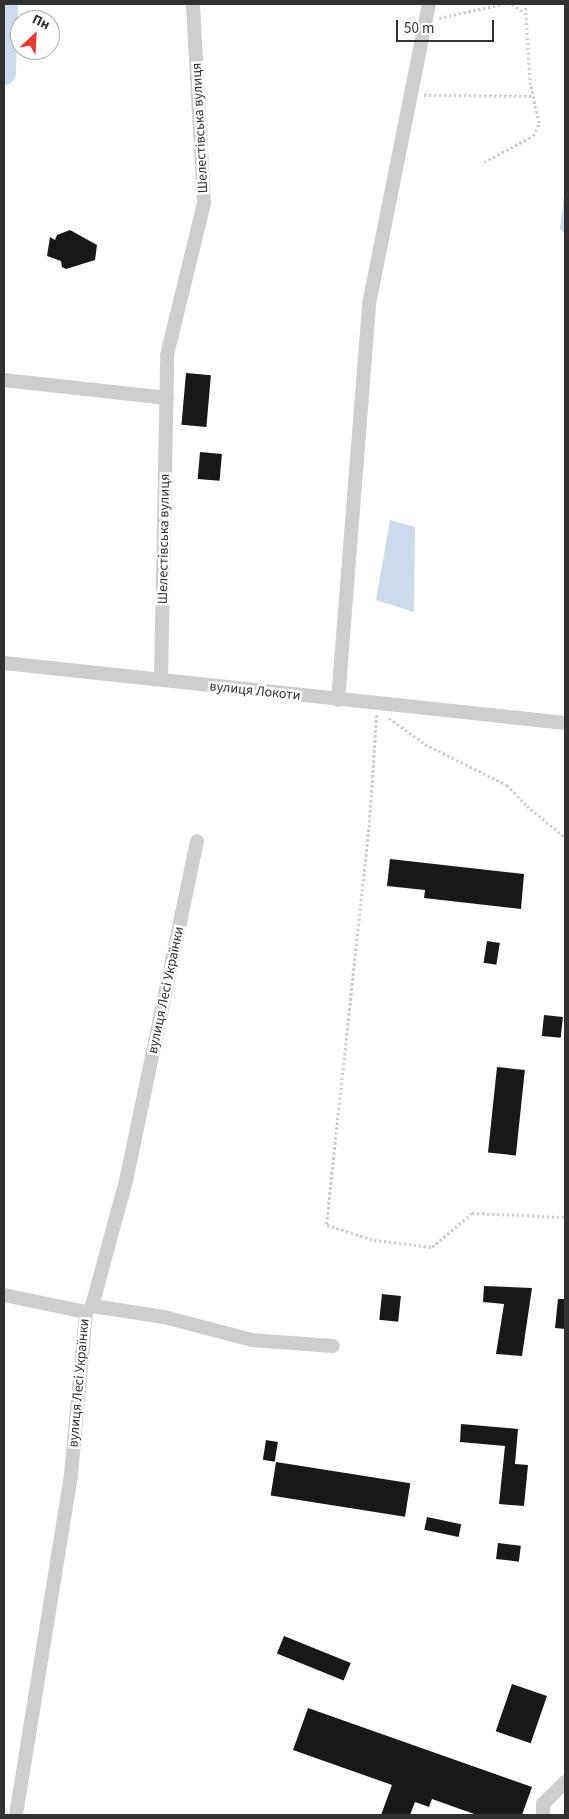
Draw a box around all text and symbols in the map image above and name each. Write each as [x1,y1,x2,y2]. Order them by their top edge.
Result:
north arrow [10,10,60,60]
text: Пн [29,10,53,35]
scale bar [399,10,496,42]
text: 50 m [404,18,434,39]
street label: Шелестівська вулиця [188,62,212,194]
street label: Шелестівська вулиця [154,474,174,604]
street label: вулиця Локоти [209,678,301,704]
street label: вулиця Лесі Українки [144,925,188,1055]
street label: вулиця Лесі Українки [65,1318,93,1448]

